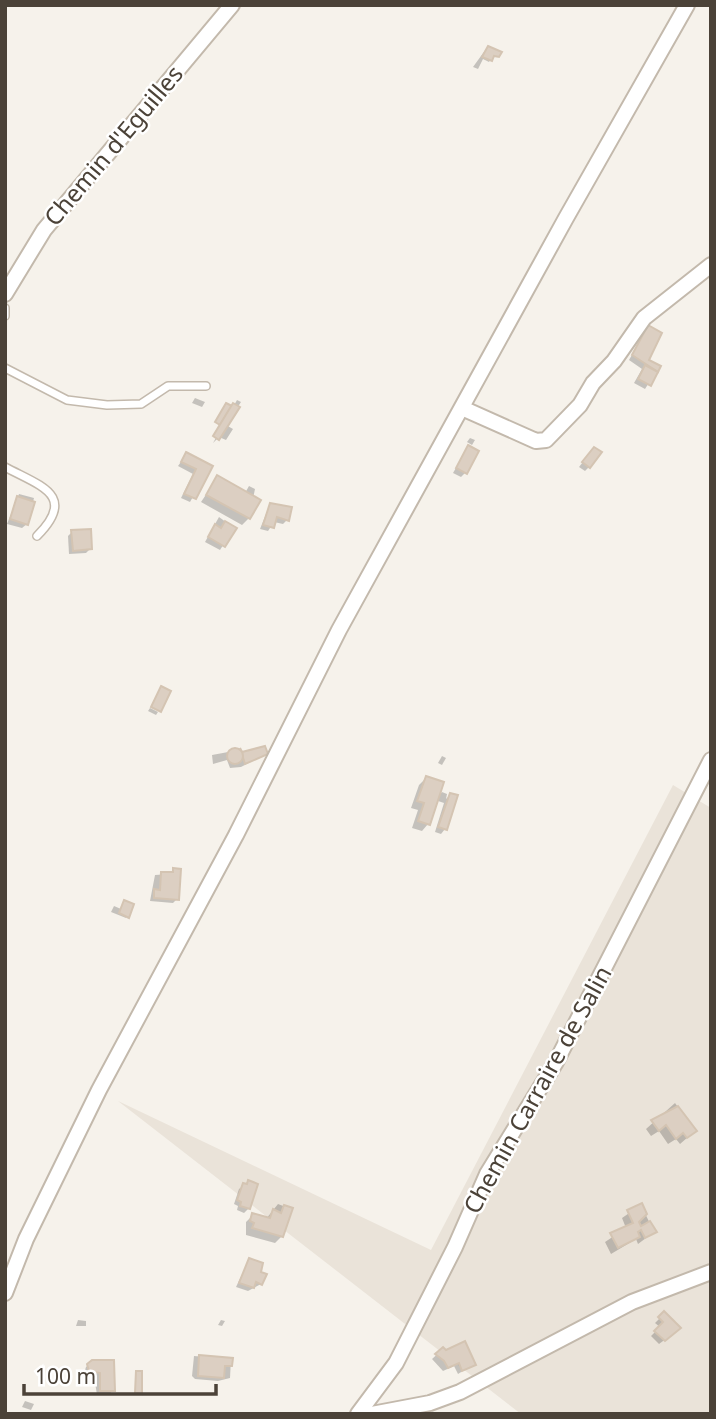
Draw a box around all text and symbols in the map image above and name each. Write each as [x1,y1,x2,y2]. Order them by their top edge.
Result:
street label: Chemin d'Eguilles [36,58,190,232]
street label: Chemin Carraire de Salin [455,959,619,1219]
scale bar [24,1352,217,1396]
text: 100 m [35,1362,96,1390]

